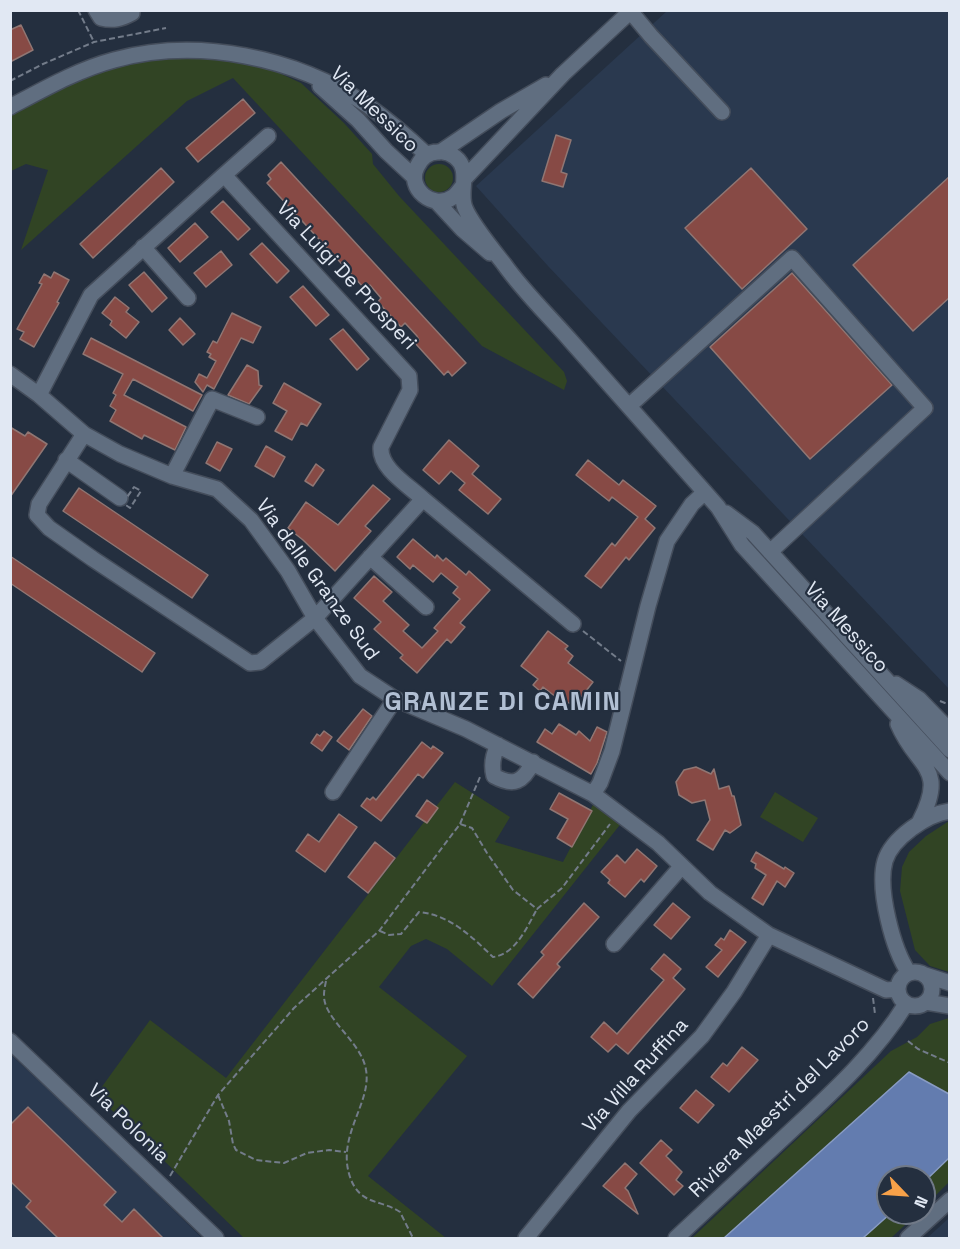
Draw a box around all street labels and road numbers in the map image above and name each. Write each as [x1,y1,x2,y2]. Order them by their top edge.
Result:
street label: Via Messico [325,62,423,158]
street label: Via Luigi De Prosperi [271,197,421,355]
street label: Via delle Granze Sud [250,494,384,666]
street label: Via Messico [799,578,893,678]
street label: Riviera Maestri del Lavoro [685,1013,875,1203]
street label: Via Villa Ruffina [578,1014,694,1138]
street label: Via Polonia [82,1079,174,1169]

